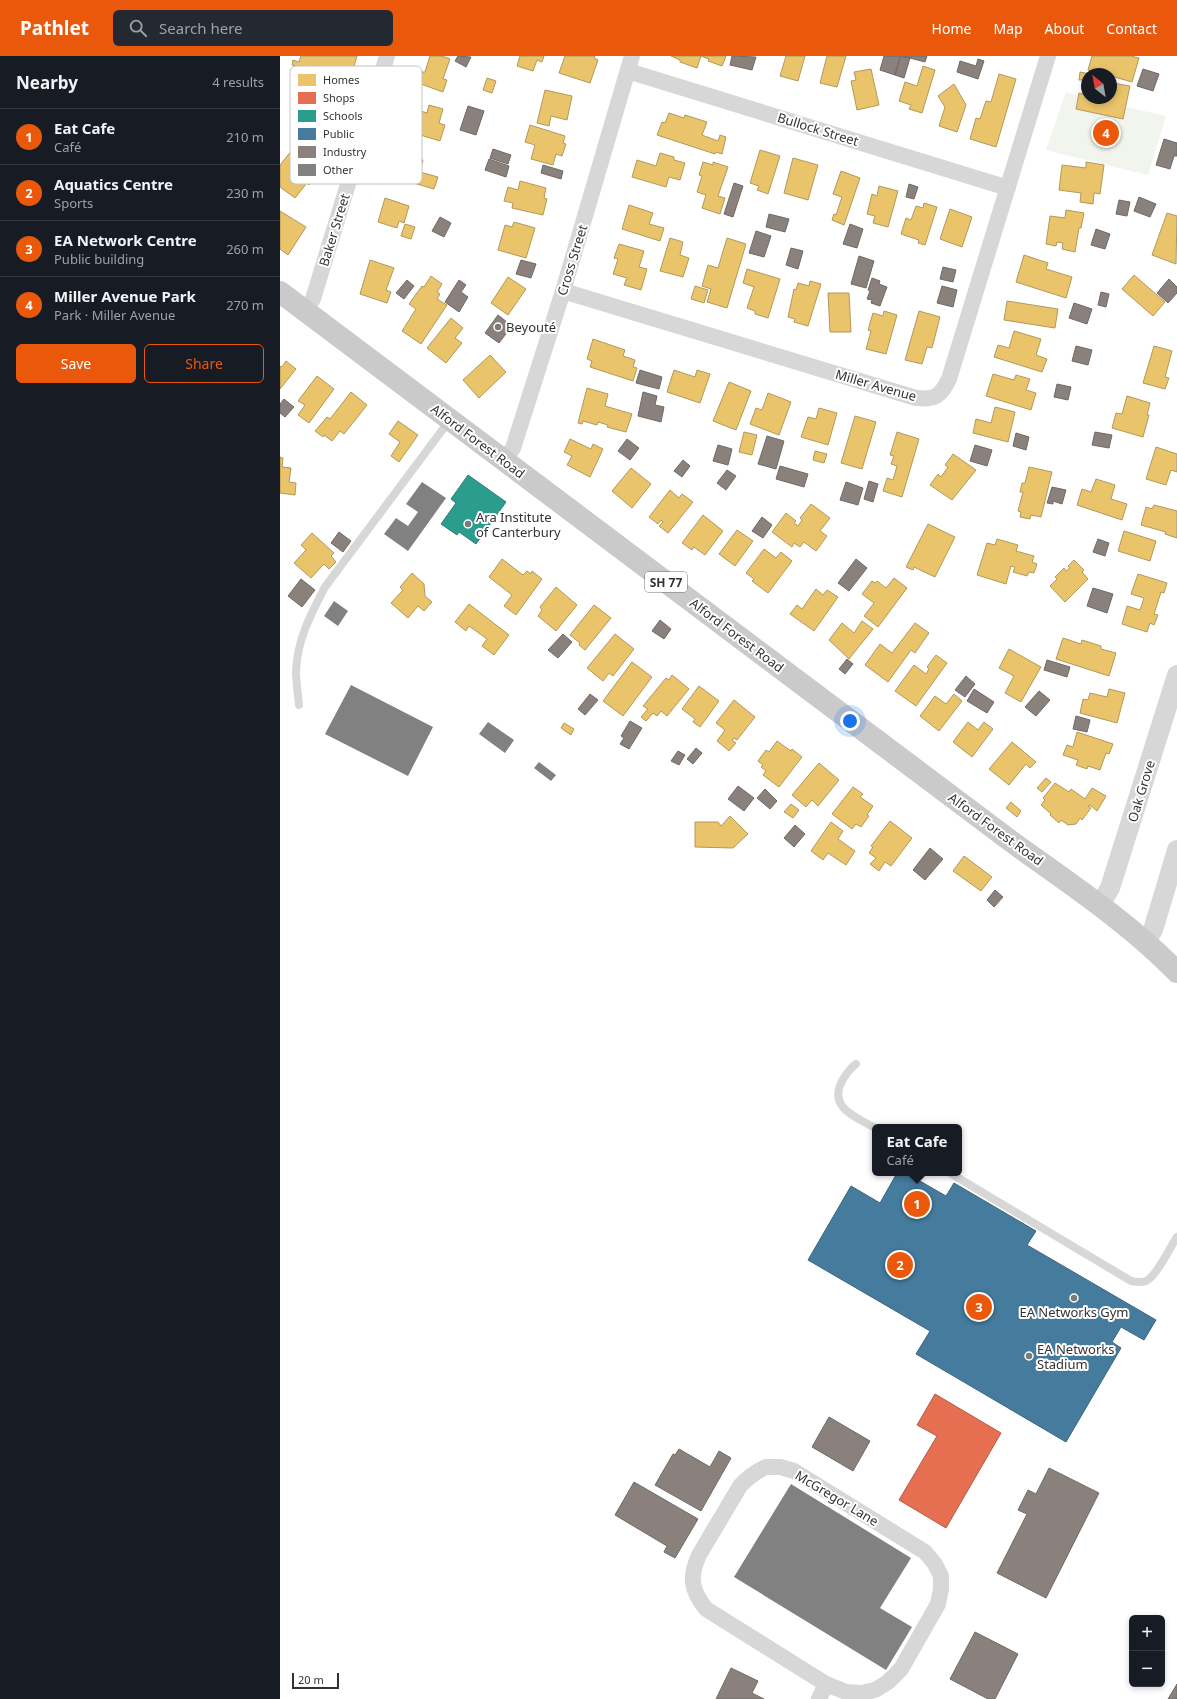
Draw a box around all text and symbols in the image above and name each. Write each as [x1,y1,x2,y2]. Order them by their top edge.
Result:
search box [113,10,393,46]
text: Pathlet [20,15,89,41]
icon: search [127,17,149,39]
text: Search here [159,18,243,38]
text: Home [932,19,971,38]
text: Map [993,19,1023,38]
text: About [1045,19,1084,38]
text: Contact [1106,19,1157,38]
legend [290,66,422,184]
north arrow [1081,68,1117,104]
text: Nearby [16,71,78,94]
text: Homes [323,72,360,87]
text: 4 results [212,73,264,91]
text: Shops [323,90,355,105]
text: Schools [323,108,363,123]
street label: Bullock Street [775,108,861,150]
text: Eat Cafe [54,118,115,138]
pin: 4 [1093,118,1119,148]
text: Public [323,126,354,141]
text: 1 [25,128,33,146]
text: 210 m [226,128,264,146]
text: Café [54,138,81,156]
text: Industry [323,144,367,159]
text: Other [323,162,354,177]
text: Aquatics Centre [54,174,173,194]
text: 2 [25,184,33,202]
text: 230 m [226,184,264,202]
street label: Baker Street [314,191,354,269]
text: Sports [54,194,93,212]
street label: Cross Street [553,222,591,298]
text: EA Network Centre [54,230,197,250]
text: 3 [25,240,33,258]
text: 260 m [226,240,264,258]
text: Public building [54,250,144,268]
text: Miller Avenue Park [54,286,196,306]
text: 4 [25,296,33,314]
text: 270 m [226,296,264,314]
text: Park · Miller Avenue [54,306,175,324]
place label: Beyouté [506,318,556,336]
marker: Beyouté [493,322,503,332]
button: Save [16,344,136,383]
button: Share [144,344,264,383]
street label: Miller Avenue [833,365,919,405]
street label: Alford Forest Road [427,400,529,482]
place label: Ara Institute of Canterbury [476,508,561,541]
marker: Ara Institute of Canterbury [463,519,473,529]
road number: SH 77 [645,572,687,592]
street label: Alford Forest Road [686,594,788,676]
your location [840,711,860,731]
street label: Oak Grove [1123,758,1159,824]
street label: Alford Forest Road [945,788,1047,870]
popup [872,1124,962,1176]
text: Eat Cafe [886,1131,948,1151]
text: Café [886,1151,914,1169]
pin: 1 [904,1189,930,1219]
pin: 2 [887,1250,913,1280]
pin: 3 [966,1292,992,1322]
marker: EA Networks Gym [1069,1293,1079,1303]
place label: EA Networks Gym [1019,1303,1129,1321]
place label: EA Networks Stadium [1037,1340,1114,1373]
marker: EA Networks Stadium [1024,1351,1034,1361]
street label: McGregor Lane [792,1466,882,1530]
map controls [1129,1615,1165,1687]
button: + [1129,1615,1165,1651]
button: − [1129,1651,1165,1687]
scale bar [292,1671,339,1690]
text: 20 m [298,1672,324,1687]

